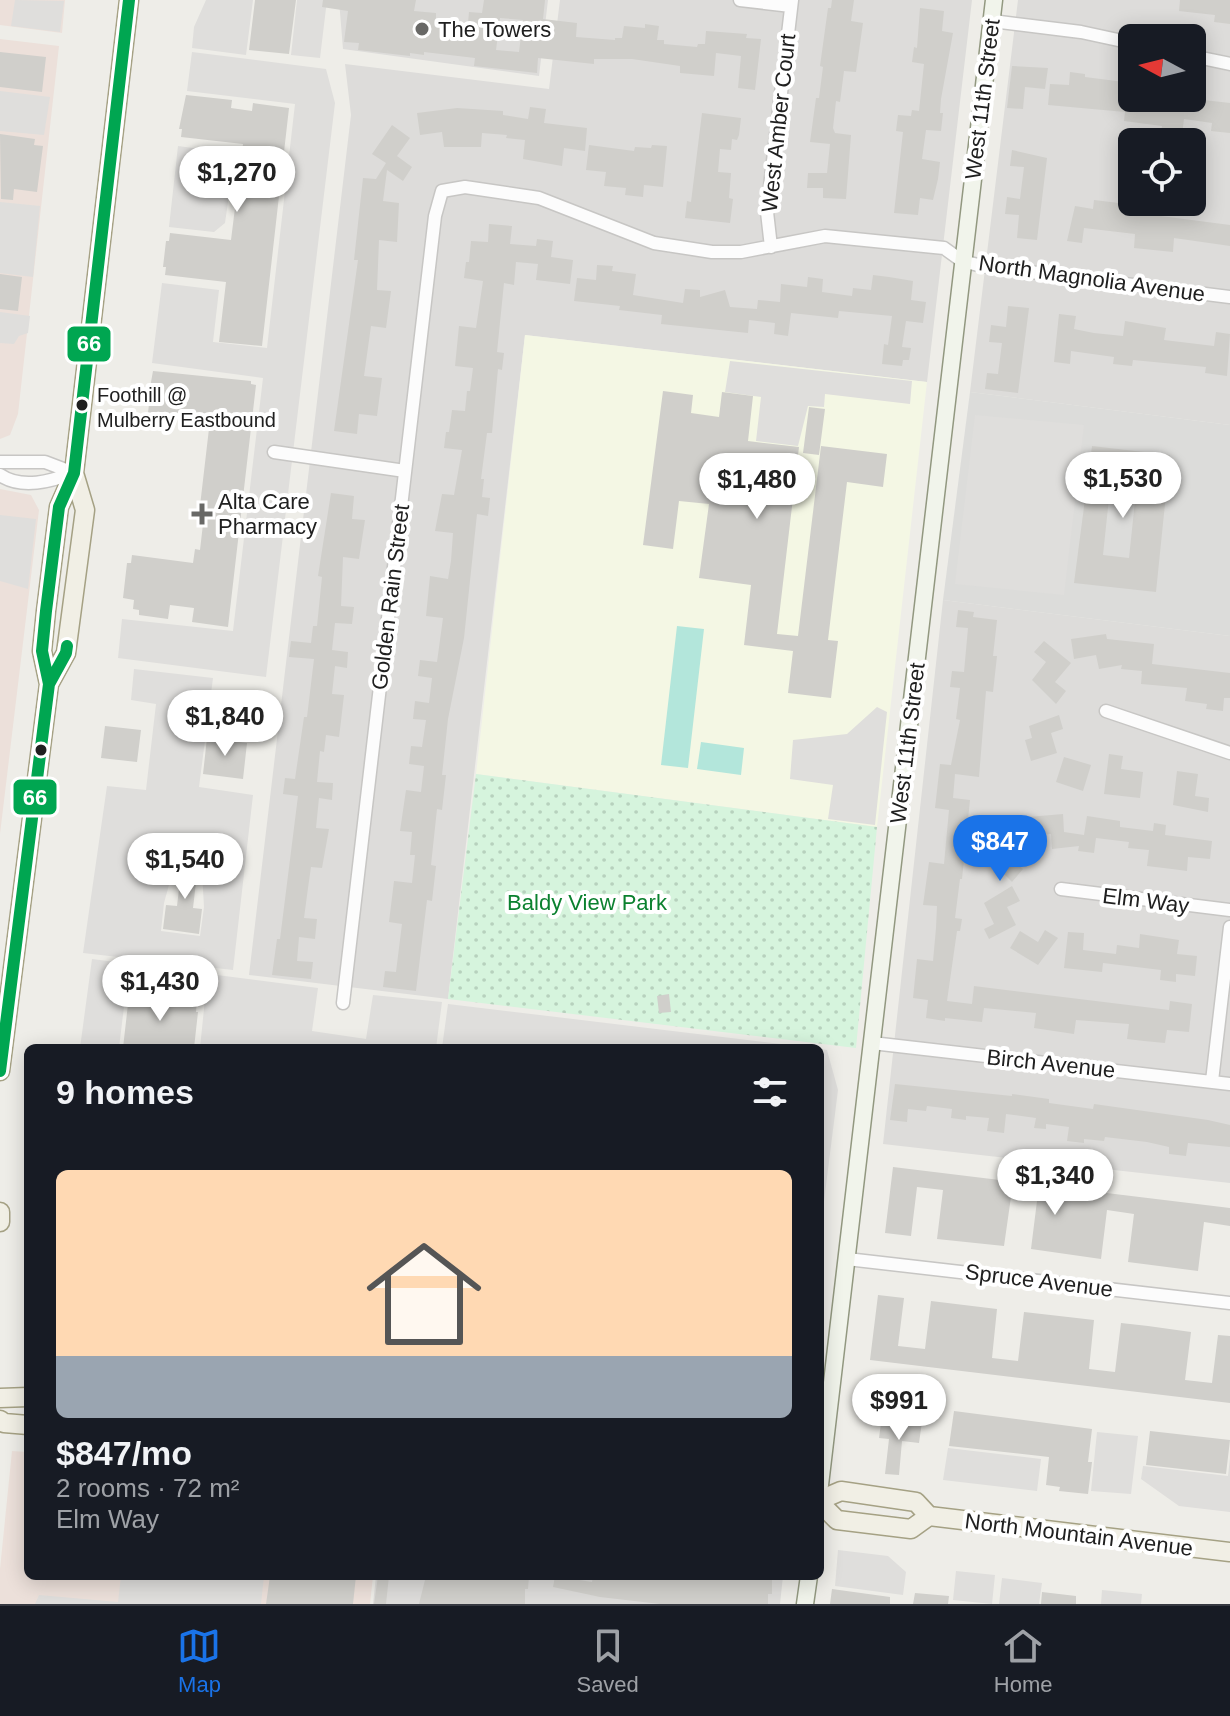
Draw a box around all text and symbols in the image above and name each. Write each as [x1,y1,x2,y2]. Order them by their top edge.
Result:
place label: The Towers [438,17,551,42]
street label: West 11th Street [960,17,1005,181]
marker: The Towers [413,20,431,38]
north arrow [1118,24,1206,112]
map controls [1118,24,1206,216]
street label: West Amber Court [757,33,800,214]
button: locate [1118,128,1206,216]
pin: $1,270 [172,146,302,214]
text: $1,270 [197,157,277,187]
street label: North Magnolia Avenue [977,250,1207,307]
line badge: 66 [66,325,112,363]
text: 66 [77,331,101,356]
place label: Foothill @ Mulberry Eastbound [97,384,276,431]
marker: Foothill @ Mulberry Eastbound [74,397,90,413]
pin: $1,530 [1058,452,1188,520]
pin: $1,480 [692,453,822,521]
text: $1,530 [1083,463,1163,493]
text: $1,480 [717,464,797,494]
place label: Alta Care Pharmacy [218,489,317,539]
street label: Golden Rain Street [367,503,414,691]
marker: Alta Care Pharmacy [193,505,211,523]
street label: West 11th Street [885,661,930,825]
pin: $1,840 [160,690,290,758]
text: $1,840 [185,701,265,731]
unlabelled marker [33,742,49,758]
line badge: 66 [12,778,58,816]
text: 66 [23,785,47,810]
pin: $847 [953,815,1047,883]
text: $847 [971,826,1029,856]
pin: $1,540 [120,833,250,901]
text: $1,540 [145,844,225,874]
street label: Elm Way [1101,883,1191,918]
park label: Baldy View Park [507,890,668,915]
pin: $1,430 [95,955,225,1023]
text: $1,430 [120,966,200,996]
street label: Birch Avenue [985,1044,1117,1083]
icon: filters [748,1070,792,1114]
text: 9 homes [56,1073,194,1111]
pin: $1,340 [990,1149,1120,1217]
text: $1,340 [1015,1160,1095,1190]
icon: home [352,1222,496,1366]
street label: Spruce Avenue [964,1259,1114,1302]
pin: $991 [852,1374,946,1442]
text: $991 [870,1385,928,1415]
text: $847/mo [56,1434,192,1472]
text: 2 rooms · 72 m² [56,1473,240,1503]
text: Elm Way [56,1504,159,1534]
street label: North Mountain Avenue [964,1508,1194,1561]
tab: Map [177,1624,221,1698]
tab: Saved [576,1624,639,1698]
tab: Home [994,1624,1053,1698]

